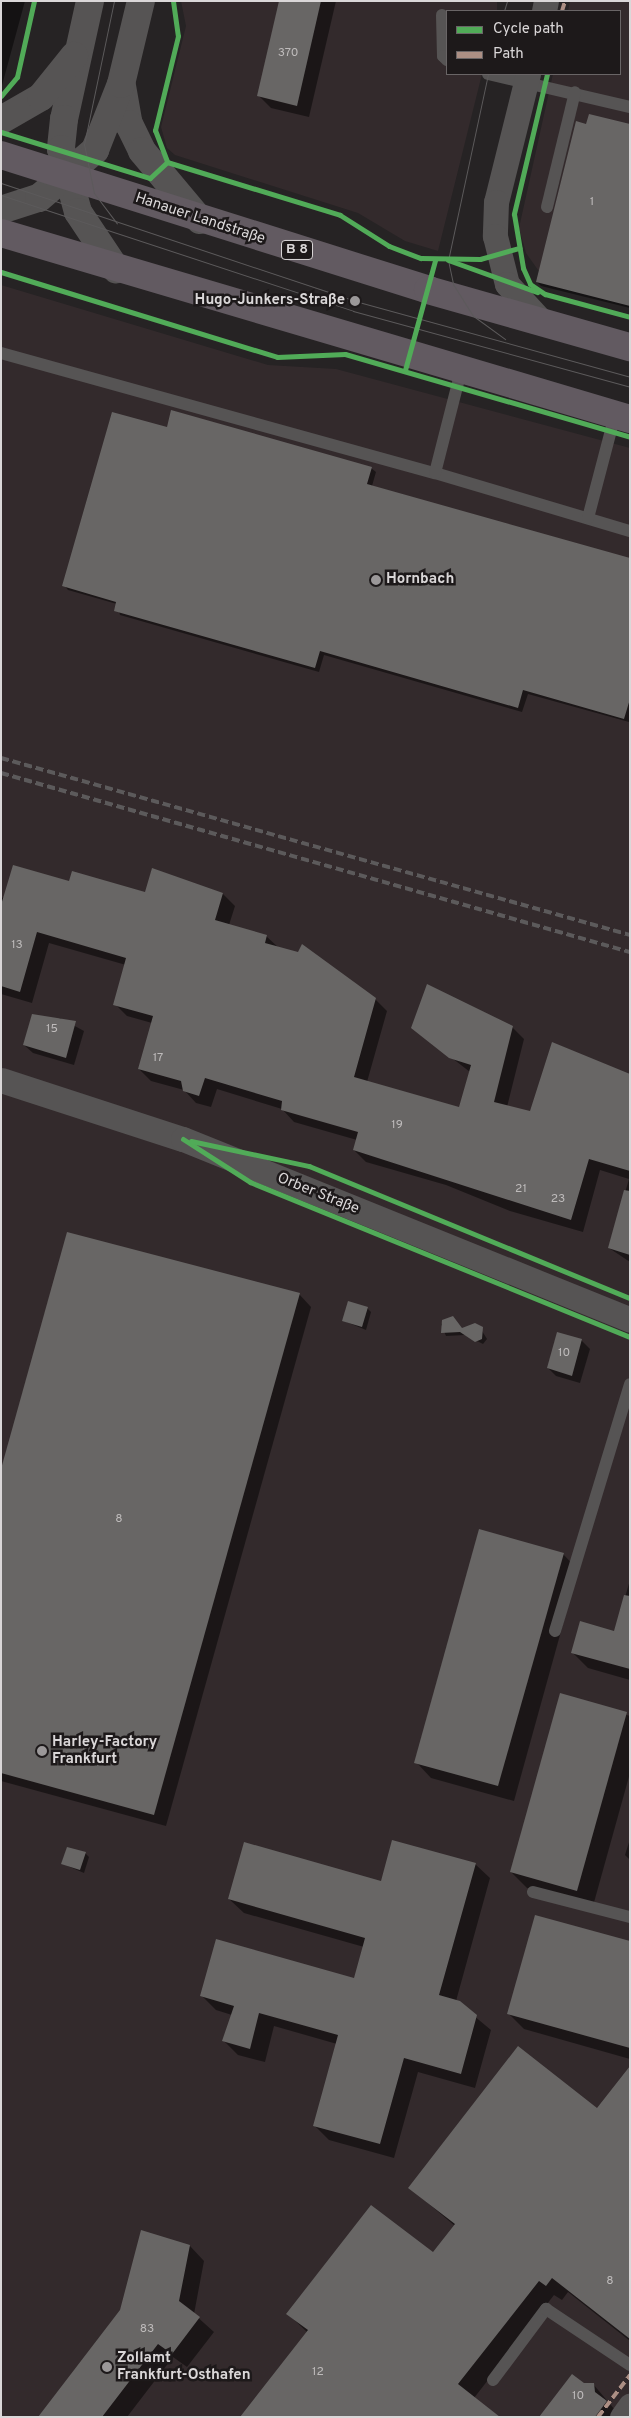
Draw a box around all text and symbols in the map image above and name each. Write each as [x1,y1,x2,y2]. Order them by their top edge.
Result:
legend [446,10,621,75]
text: Cycle path [493,20,564,39]
text: Path [493,45,524,64]
house number: 370 [278,47,298,61]
street label: Hanauer Landstraße [133,189,267,249]
house number: 1 [590,196,594,210]
road number: B 8 [281,238,313,262]
place label: Hugo-Junkers-Straße [195,292,345,310]
marker: Hugo-Junkers-Straße [349,295,361,307]
place label: Hornbach [386,571,454,589]
marker: Hornbach [370,574,382,586]
house number: 13 [11,939,23,953]
house number: 15 [46,1023,58,1037]
house number: 17 [153,1052,163,1066]
house number: 19 [391,1119,403,1133]
street label: Orber Straße [274,1169,362,1219]
house number: 21 [515,1183,527,1197]
house number: 23 [551,1193,565,1207]
house number: 10 [558,1347,570,1361]
house number: 8 [115,1513,123,1527]
place label: Harley-Factory Frankfurt [52,1733,157,1768]
marker: Harley-Factory Frankfurt [36,1745,48,1757]
house number: 8 [606,2275,614,2289]
house number: 83 [140,2323,154,2337]
place label: Zollamt Frankfurt-Osthafen [117,2349,251,2384]
marker: Zollamt Frankfurt-Osthafen [101,2361,113,2373]
house number: 12 [312,2366,324,2380]
house number: 10 [572,2390,584,2404]

